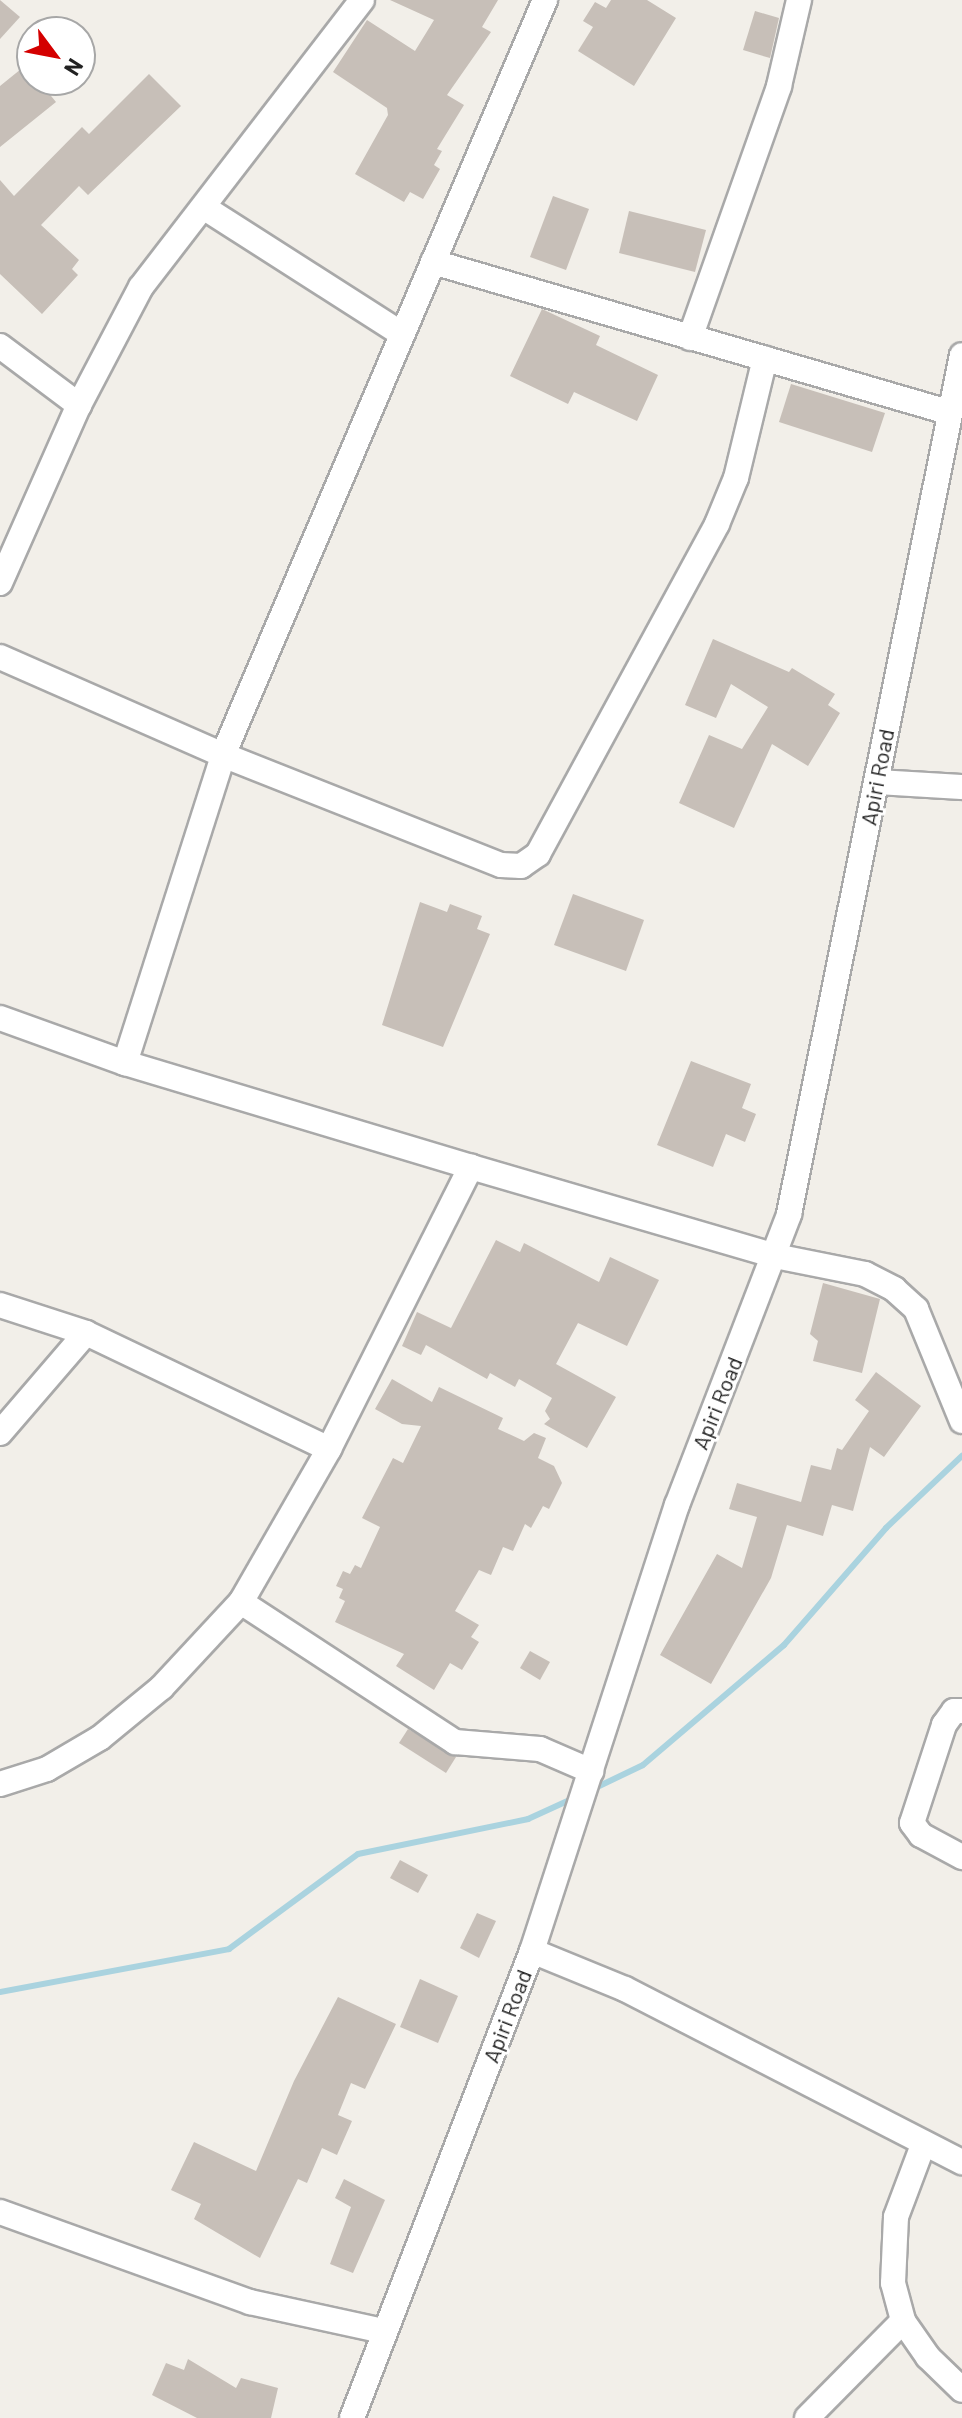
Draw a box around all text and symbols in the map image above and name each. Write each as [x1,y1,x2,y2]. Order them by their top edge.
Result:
north arrow [16,16,96,96]
text: N [60,55,90,81]
street label: Apiri Road [855,726,899,828]
street label: Apiri Road [686,1353,748,1453]
street label: Apiri Road [477,1966,537,2066]

